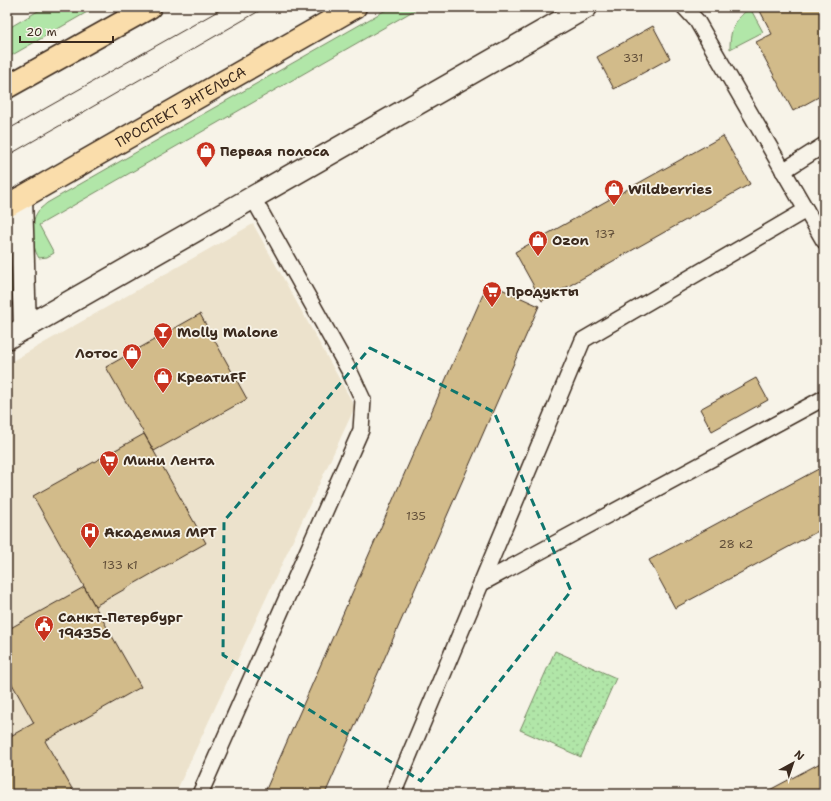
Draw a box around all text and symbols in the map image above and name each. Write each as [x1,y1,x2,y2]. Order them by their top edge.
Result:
scale bar [20,18,113,44]
text: 20 m [26,24,57,40]
house number: 331 [623,50,643,66]
street label: ПРОСПЕКТ ЭНГЕЛЬСА [112,62,249,151]
shop icon: Первая полоса [195,140,217,168]
place label: Первая полоса [220,142,330,160]
shop icon: Wildberries [603,178,625,206]
place label: Wildberries [628,180,712,198]
house number: 137 [595,226,615,242]
shop icon: Ozon [527,229,549,257]
place label: Ozon [552,231,589,249]
supermarket icon: Продукты [481,280,503,308]
place label: Продукты [506,282,579,300]
bar icon: Molly Malone [152,321,174,349]
place label: Molly Malone [177,323,278,341]
shop icon: Лотос [121,342,143,370]
place label: Лотос [75,344,118,362]
shop icon: КреатиFF [152,366,174,394]
place label: КреатиFF [177,368,246,386]
supermarket icon: Мини Лента [98,449,120,477]
place label: Мини Лента [123,451,215,469]
house number: 135 [406,508,426,524]
hospital icon: Академия МРТ [79,521,101,549]
place label: Академия МРТ [104,523,217,541]
house number: 28 к2 [719,536,753,552]
house number: 133 к1 [102,557,138,573]
place label: Санкт-Петербург 194356 [58,608,184,642]
public building icon: Санкт-Петербург 194356 [33,614,55,642]
north arrow [773,743,813,783]
text: N [791,747,807,764]

